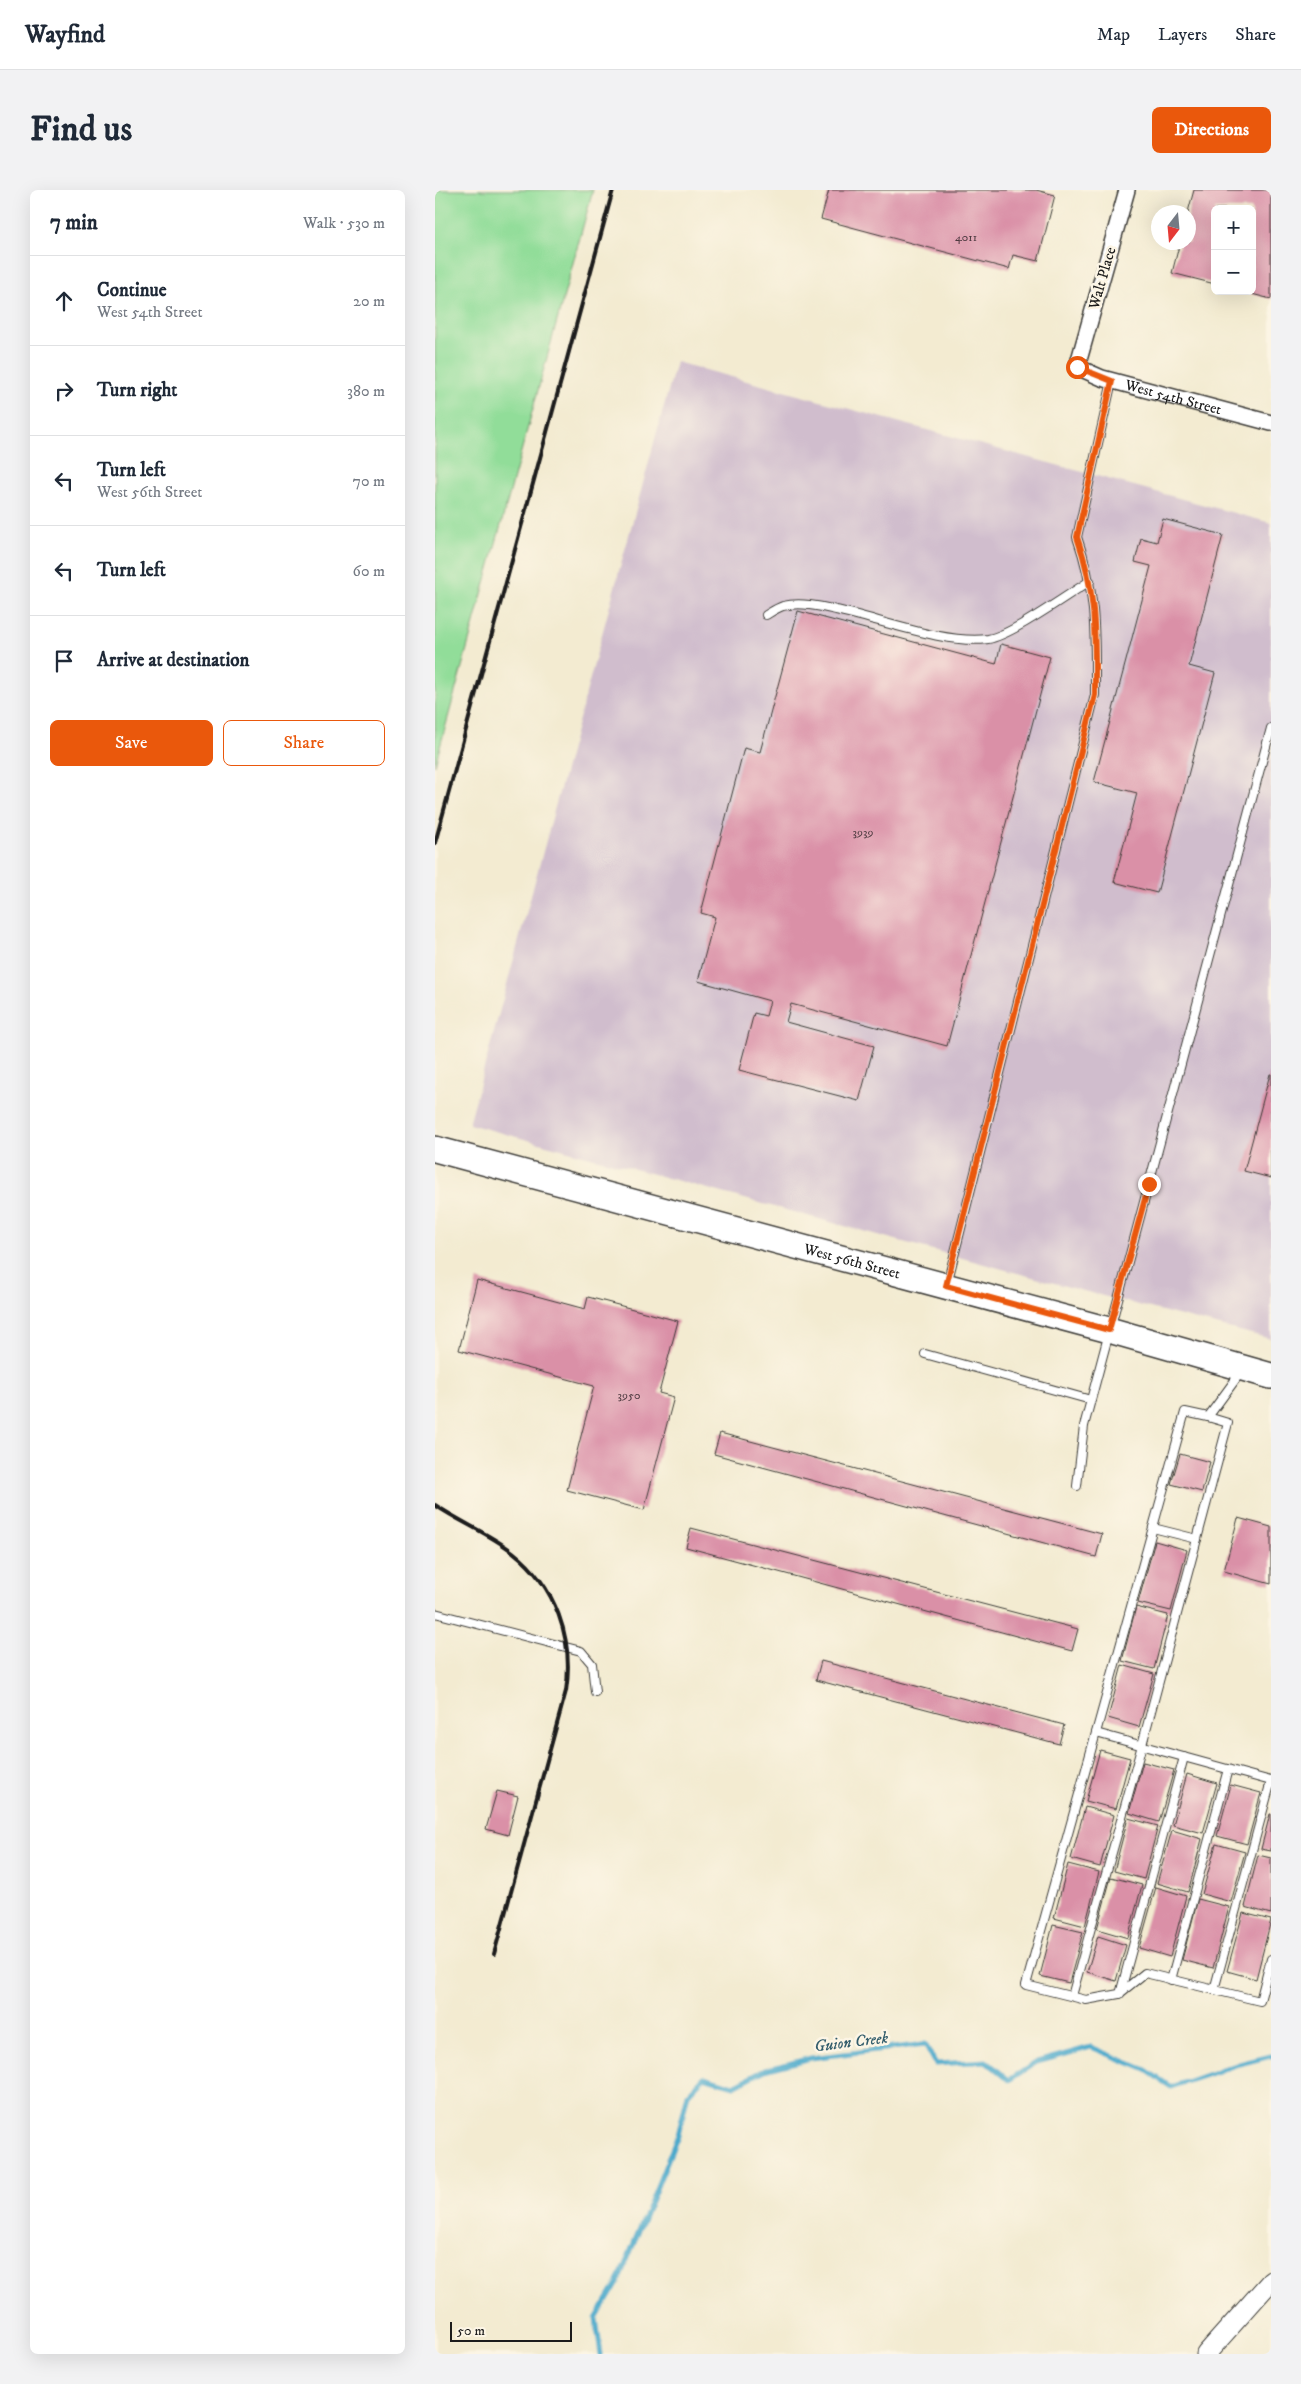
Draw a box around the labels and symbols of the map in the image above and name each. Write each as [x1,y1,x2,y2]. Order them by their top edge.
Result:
north arrow [1151,205,1196,250]
house number: 4011 [955,230,977,245]
street label: Walt Place [1084,245,1120,312]
route start [1066,356,1089,379]
street label: West 54th Street [1122,375,1224,419]
house number: 3939 [853,825,873,840]
route end [1138,1173,1161,1196]
street label: West 56th Street [801,1239,903,1284]
house number: 3950 [618,1388,640,1403]
water label: Guion Creek [813,2028,889,2056]
scale bar [450,2319,573,2342]

